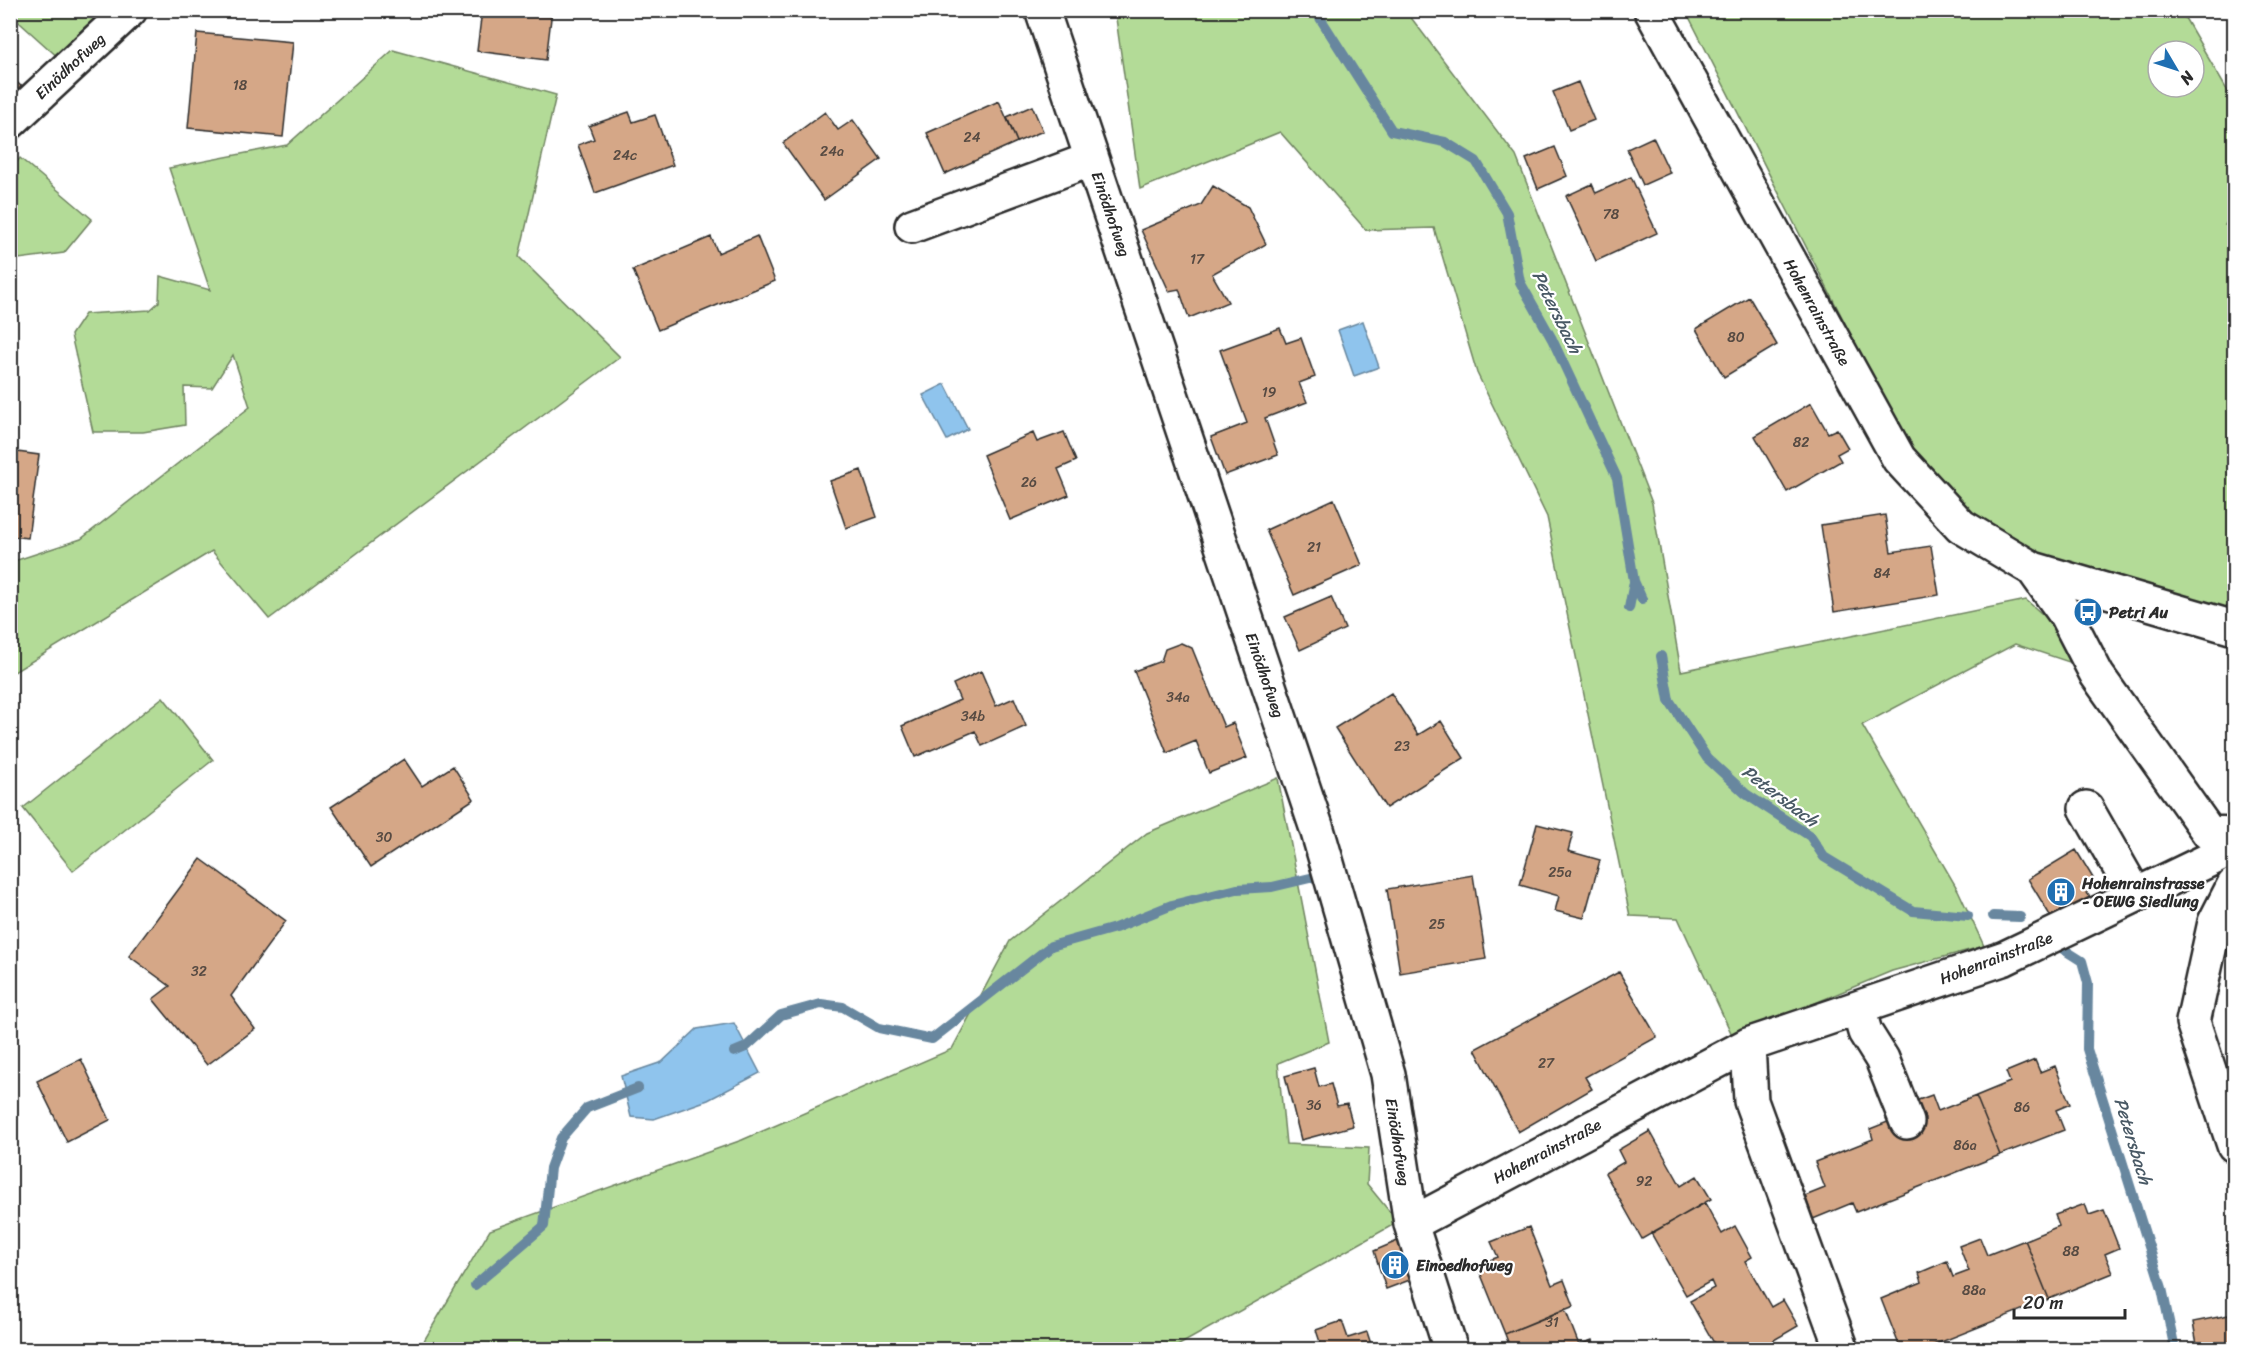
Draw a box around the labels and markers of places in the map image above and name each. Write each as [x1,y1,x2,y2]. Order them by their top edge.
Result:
bus stop icon: Petri Au [2072,596,2104,628]
place label: Petri Au [2109,598,2169,627]
place label: Hohenrainstrasse - OEWG Siedlung [2081,869,2205,916]
building icon: Hohenrainstrasse - OEWG Siedlung [2045,876,2077,908]
building icon: Einoedhofweg [1379,1249,1411,1281]
place label: Einoedhofweg [1416,1251,1513,1280]

